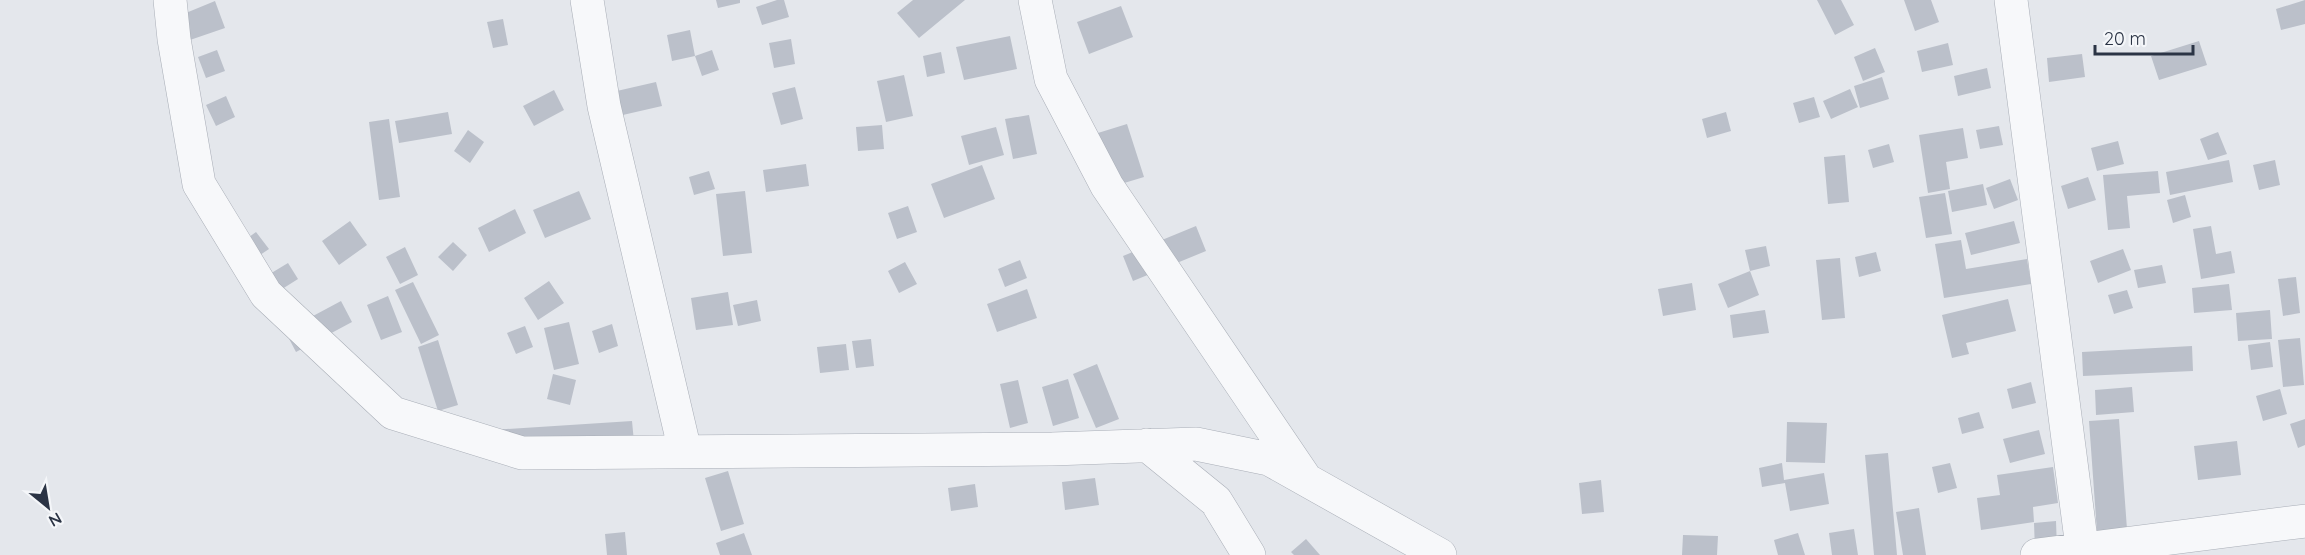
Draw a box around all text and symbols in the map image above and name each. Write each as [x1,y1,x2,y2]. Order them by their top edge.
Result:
scale bar [2095,18,2192,56]
text: 20 m [2104,27,2146,50]
north arrow [18,477,78,537]
text: N [45,508,66,532]

